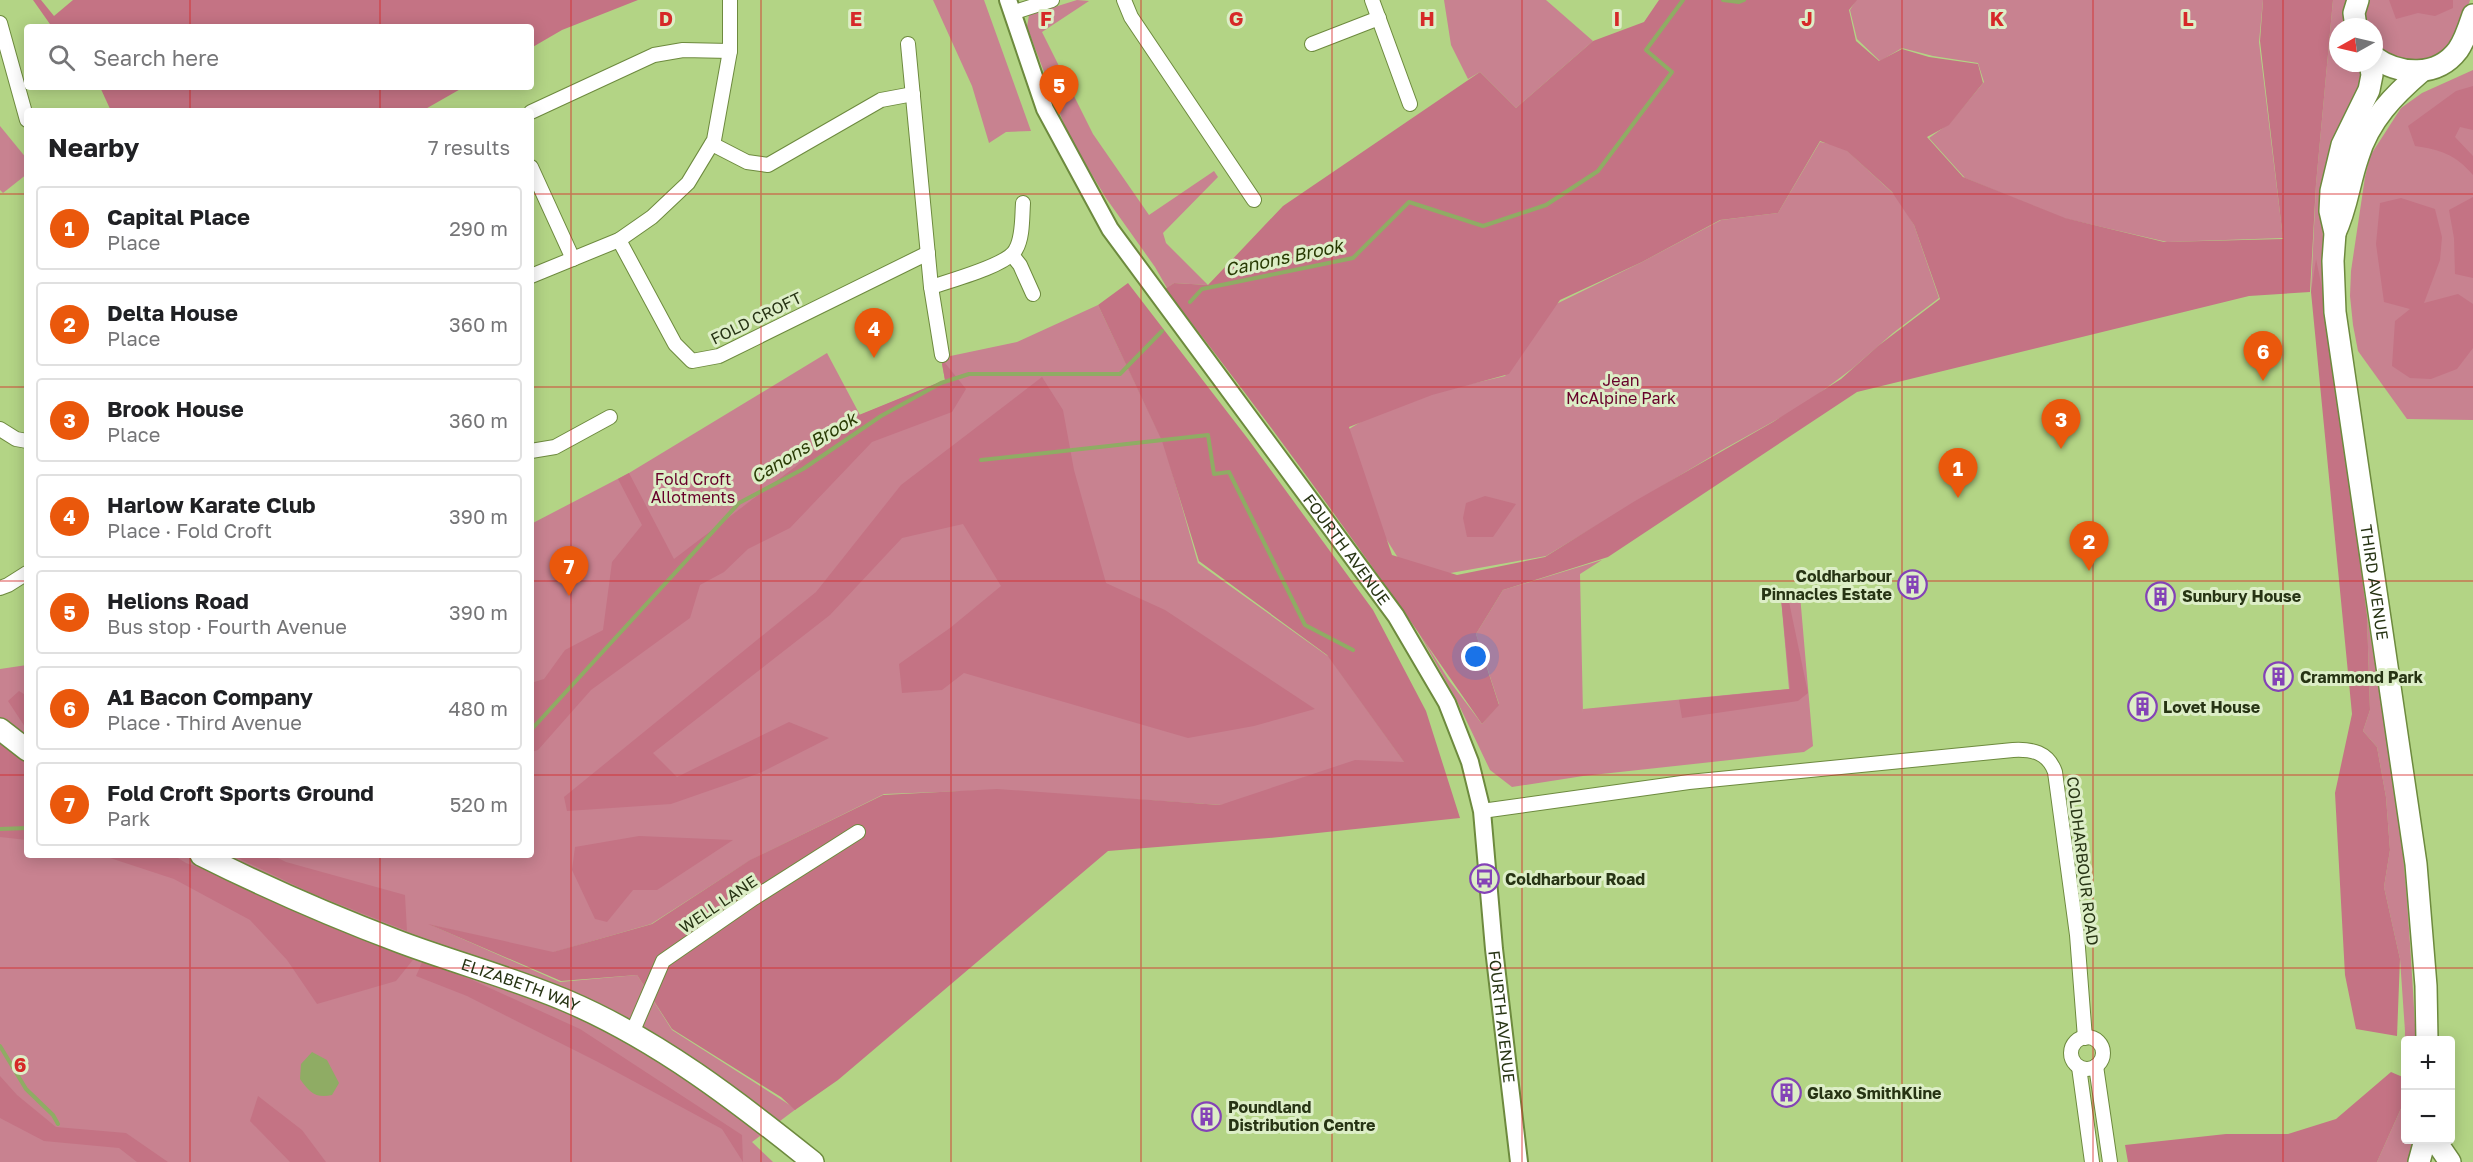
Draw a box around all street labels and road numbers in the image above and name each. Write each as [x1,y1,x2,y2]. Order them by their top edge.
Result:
street label: FOLD CROFT [707,287,805,349]
street label: FOURTH AVENUE [1299,490,1394,609]
street label: THIRD AVENUE [2356,523,2393,642]
street label: COLDHARBOUR ROAD [2063,775,2103,947]
street label: WELL LANE [675,871,761,937]
street label: FOURTH AVENUE [1484,949,1520,1084]
street label: ELIZABETH WAY [459,954,584,1016]

